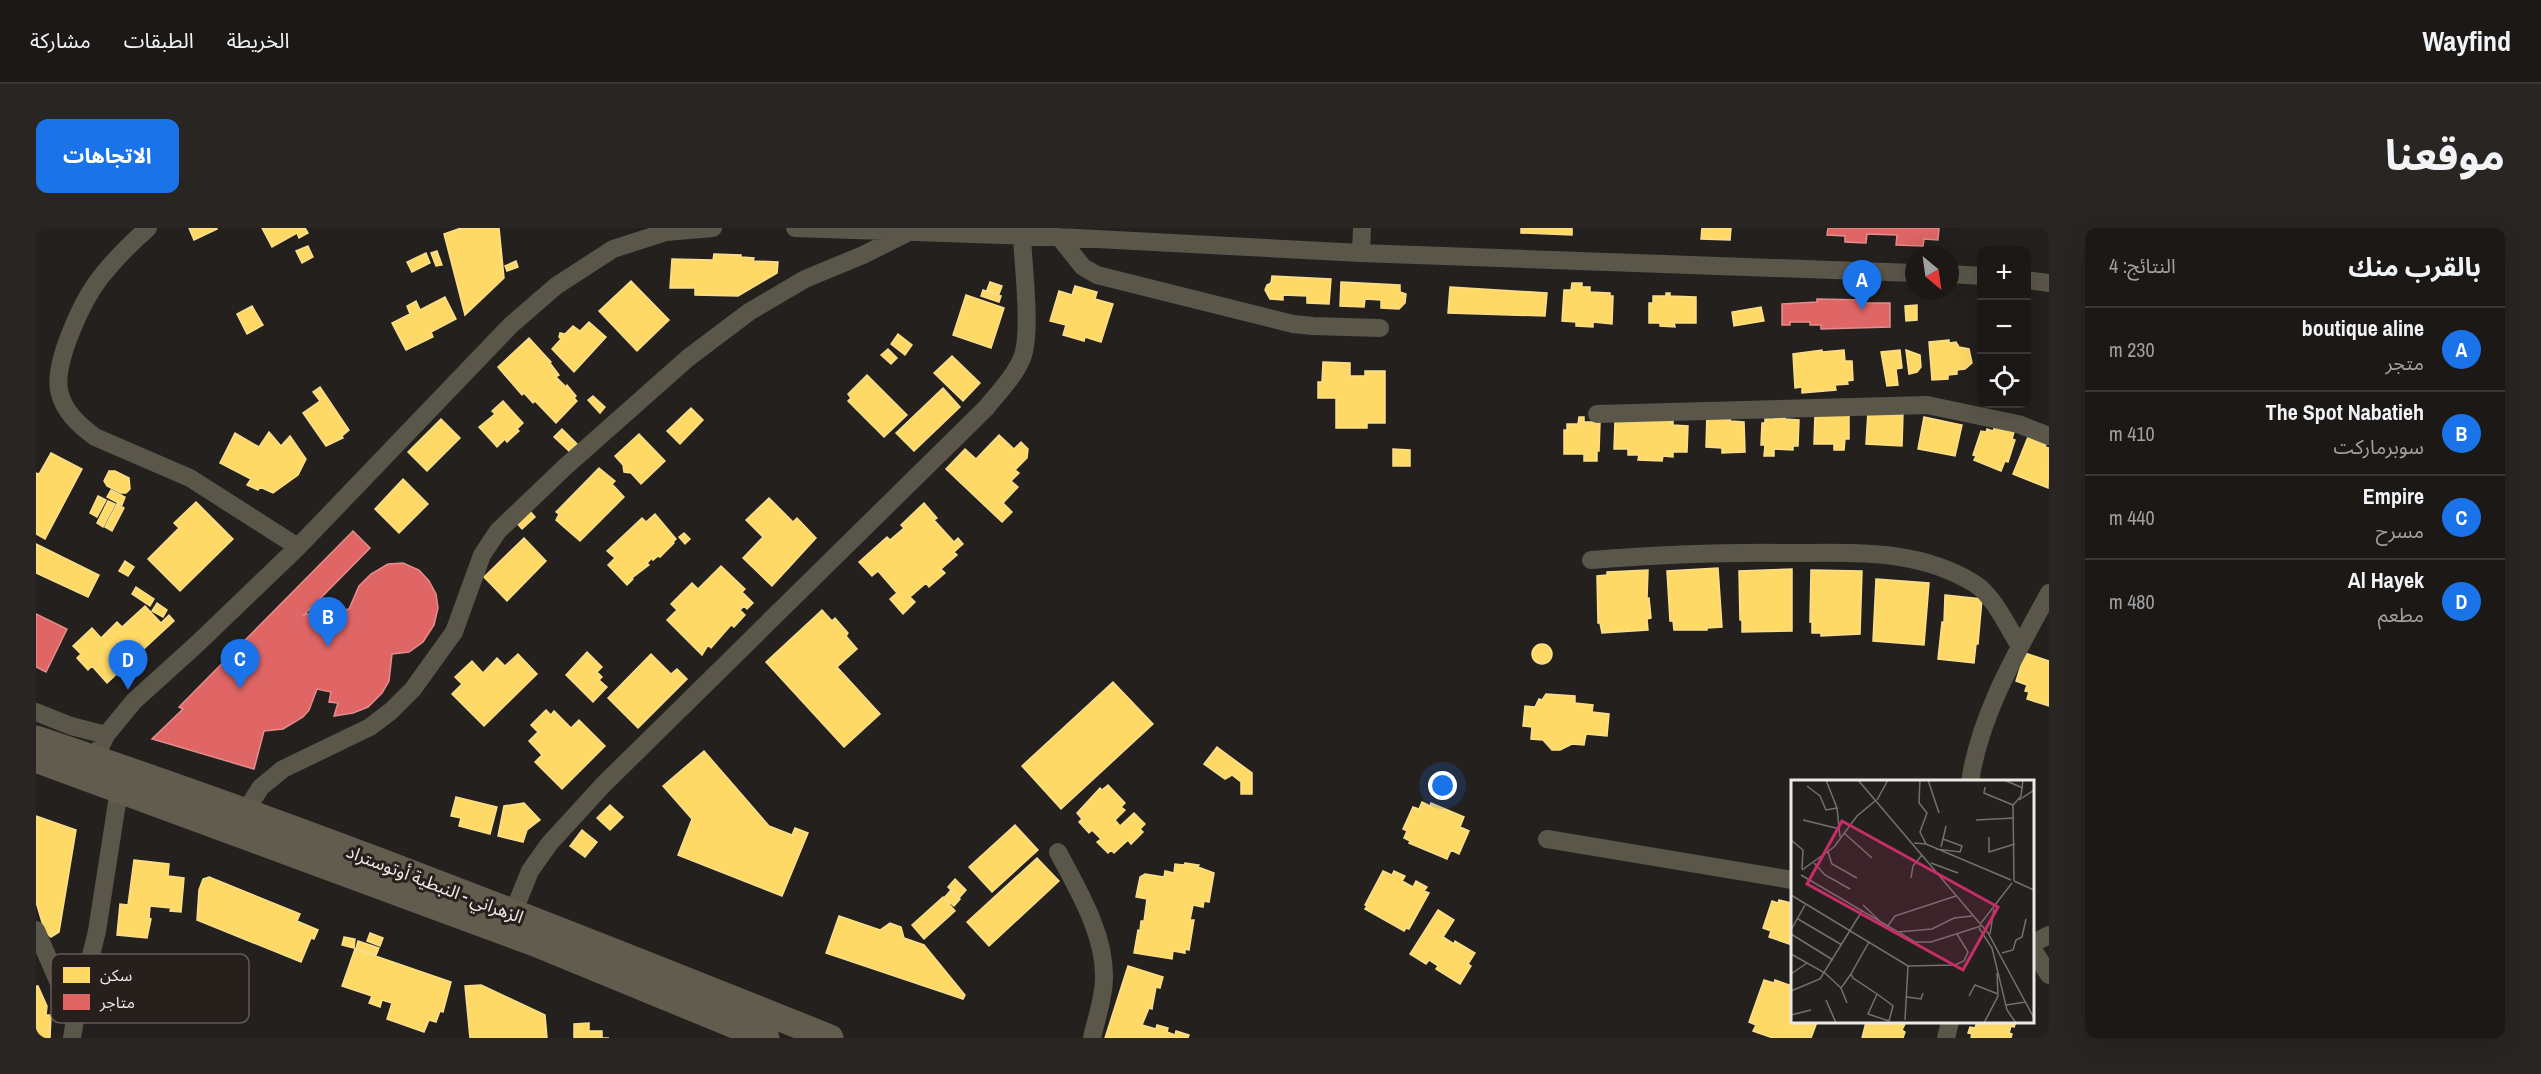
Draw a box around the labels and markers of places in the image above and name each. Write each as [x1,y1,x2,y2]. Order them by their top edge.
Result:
pin: A [1842,260,1882,310]
pin: B [308,598,348,647]
pin: D [108,640,148,690]
pin: C [220,640,260,689]

